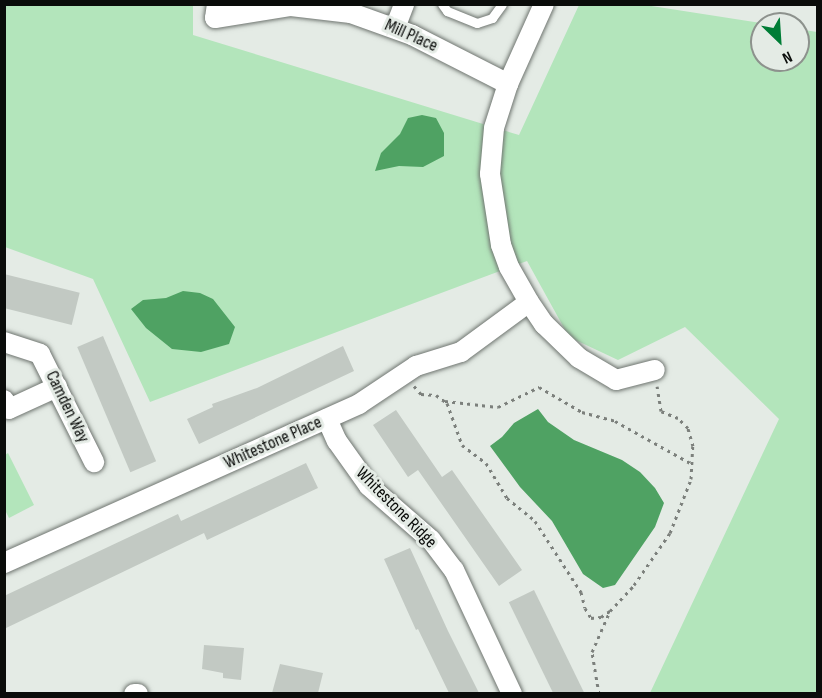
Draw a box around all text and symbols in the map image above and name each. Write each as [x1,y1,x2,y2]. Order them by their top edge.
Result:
north arrow [750,12,810,72]
street label: Mill Place [381,15,441,57]
text: N [779,47,795,67]
street label: Camden Way [40,368,94,446]
street label: Whitestone Place [221,412,325,474]
street label: Whitestone Ridge [351,463,441,553]

